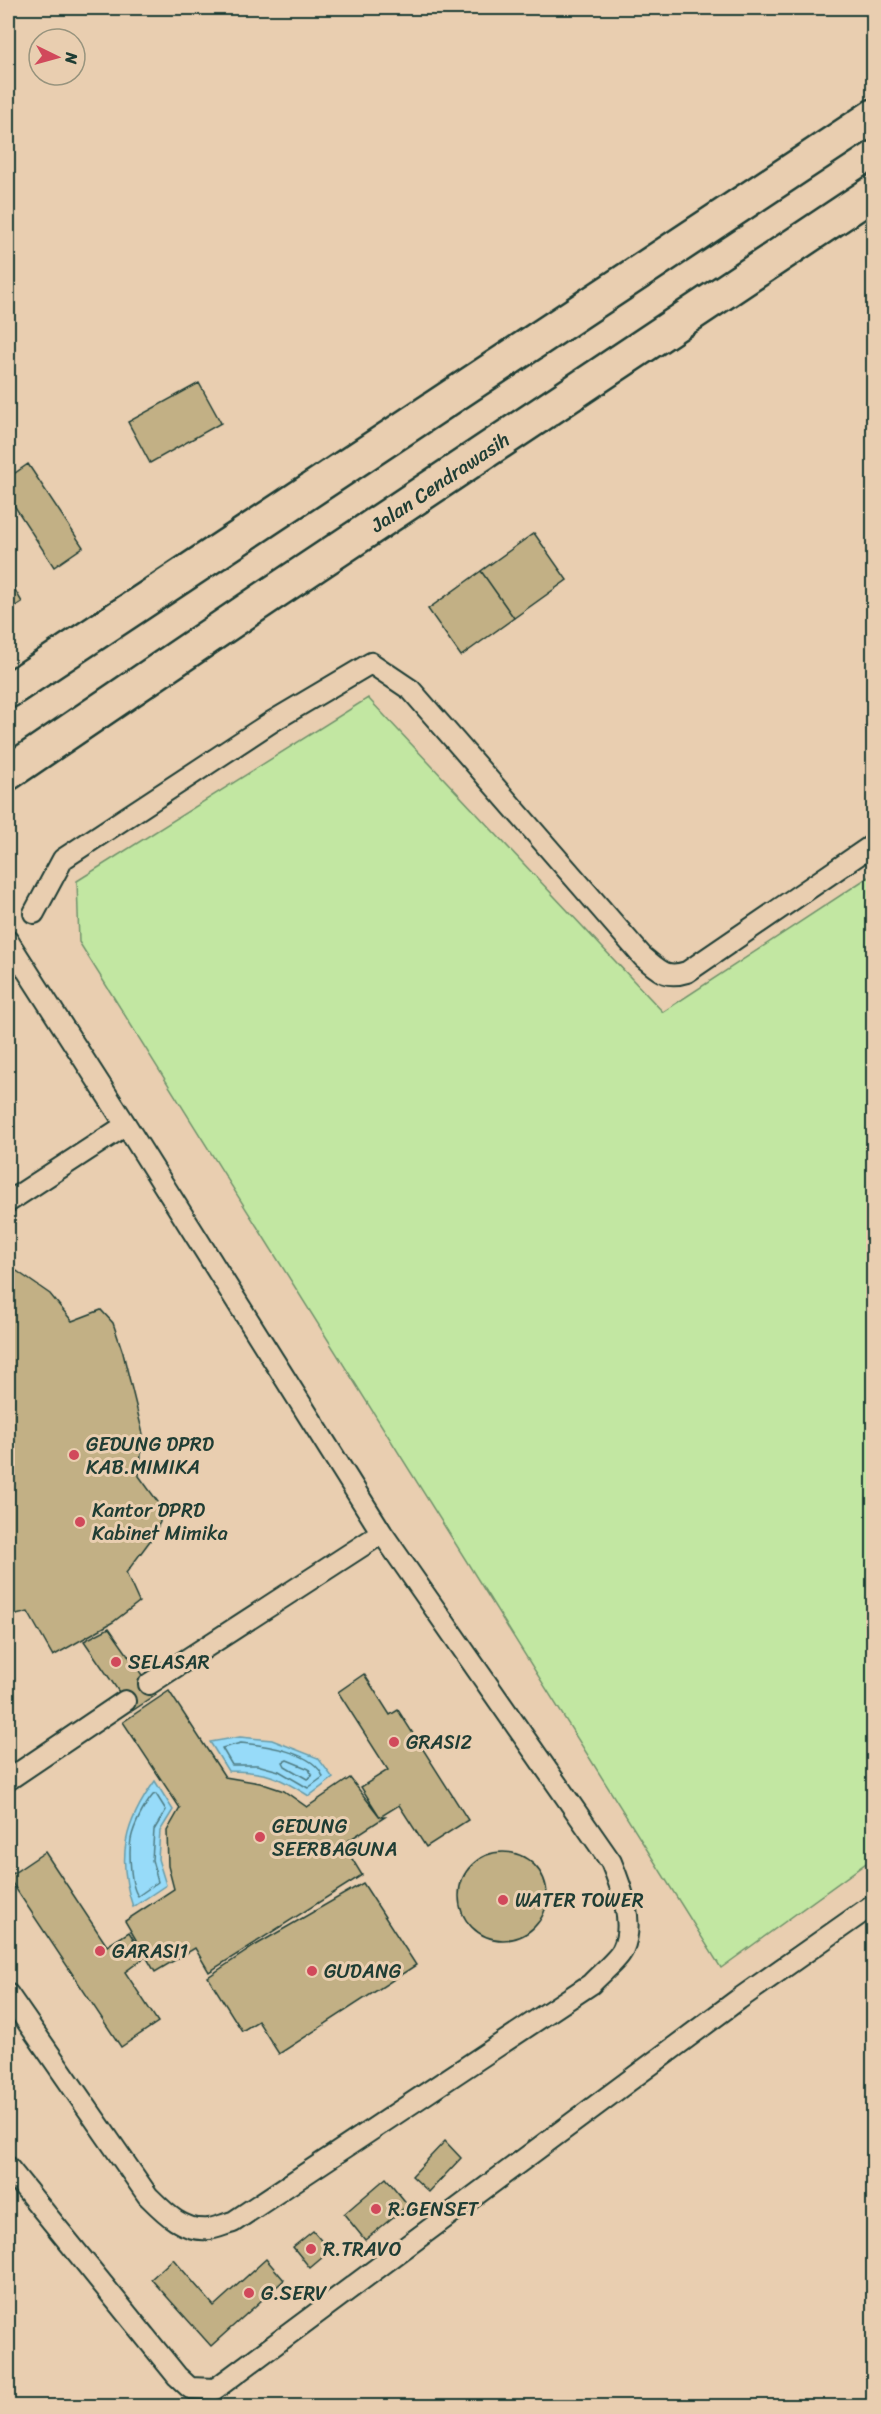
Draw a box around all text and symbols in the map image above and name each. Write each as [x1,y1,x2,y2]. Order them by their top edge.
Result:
north arrow [27,27,87,87]
text: N [56,50,86,66]
street label: Jalan Cendrawasih [363,423,517,543]
place label: GEDUNG DPRD KAB.MIMIKA [86,1427,214,1485]
marker: GEDUNG DPRD KAB.MIMIKA [67,1448,81,1462]
place label: Kantor DPRD Kabinet Mimika [92,1493,228,1551]
marker: Kantor DPRD Kabinet Mimika [73,1515,87,1529]
place label: SELASAR [128,1645,210,1680]
marker: SELASAR [109,1655,123,1669]
place label: GRASI2 [406,1725,473,1760]
marker: GRASI2 [387,1735,401,1749]
place label: GEDUNG SEERBAGUNA [272,1809,397,1867]
marker: GEDUNG SEERBAGUNA [253,1830,267,1844]
place label: WATER TOWER [515,1883,644,1918]
marker: WATER TOWER [496,1893,510,1907]
place label: GARASI1 [112,1934,188,1969]
marker: GARASI1 [93,1944,107,1958]
place label: GUDANG [324,1954,402,1989]
marker: GUDANG [305,1964,319,1978]
place label: R.GENSET [388,2192,479,2227]
marker: R.GENSET [369,2202,383,2216]
place label: R.TRAVO [323,2232,402,2267]
marker: R.TRAVO [304,2242,318,2256]
place label: G.SERV [261,2276,327,2311]
marker: G.SERV [242,2286,256,2300]

